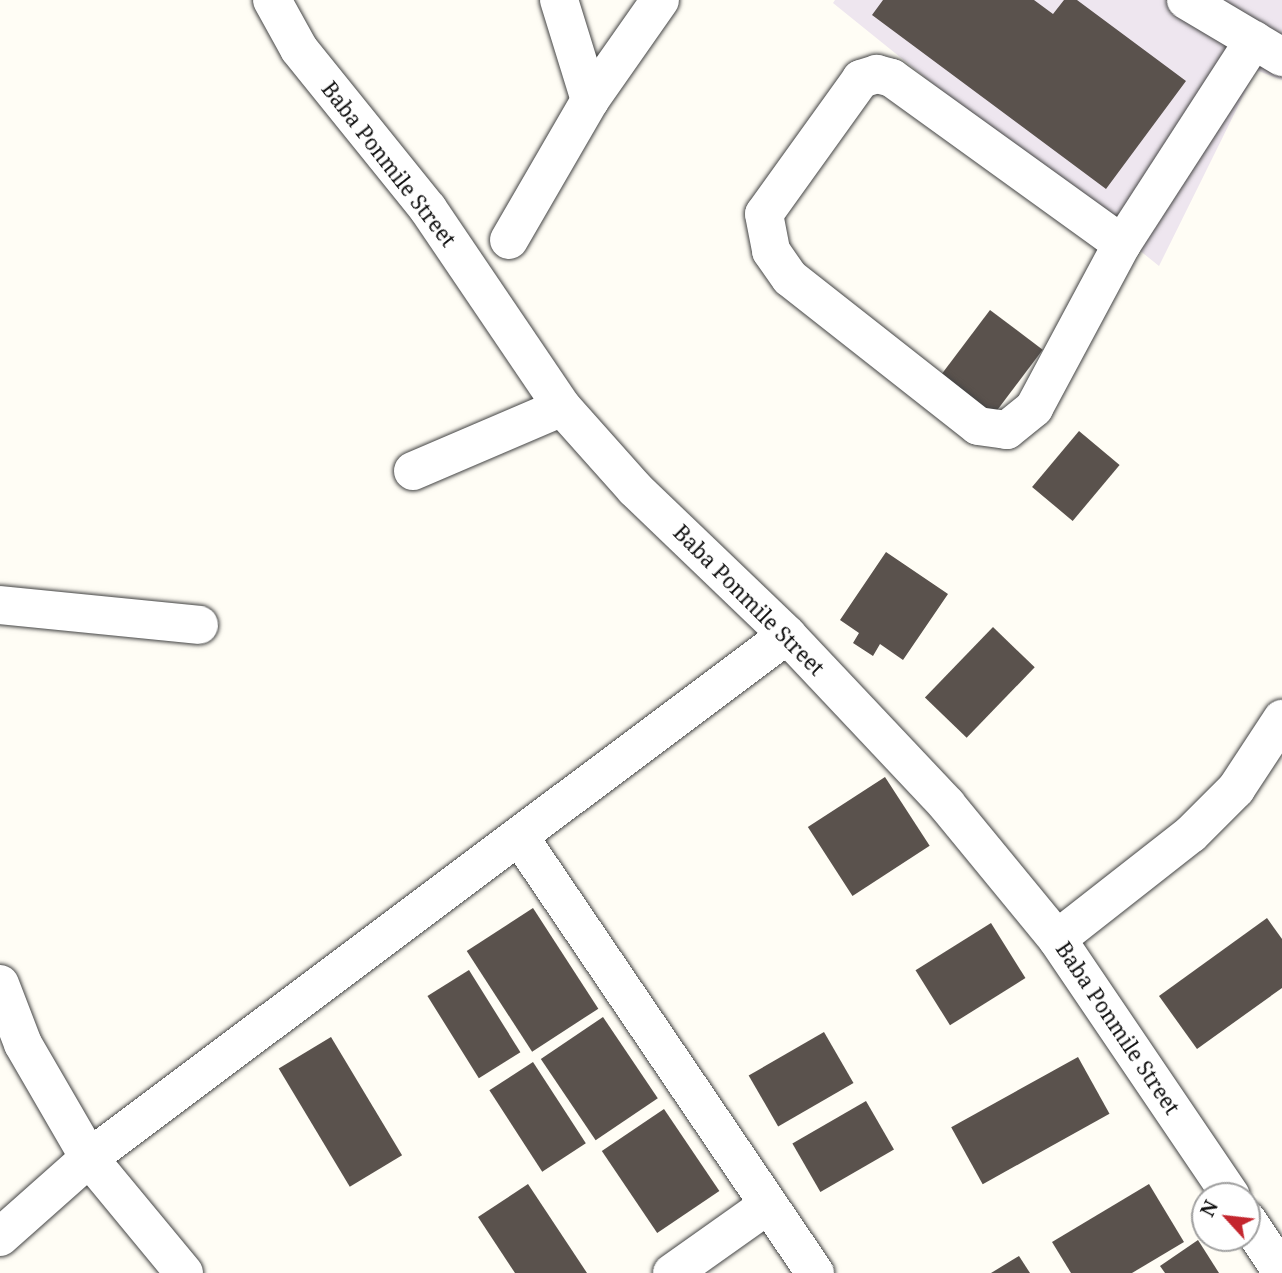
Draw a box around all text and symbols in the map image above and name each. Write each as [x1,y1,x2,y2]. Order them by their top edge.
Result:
street label: Baba Ponmile Street [317,76,461,252]
street label: Baba Ponmile Street [669,520,829,680]
street label: Baba Ponmile Street [1051,937,1185,1119]
north arrow [1191,1182,1261,1252]
text: N [1194,1196,1224,1221]

